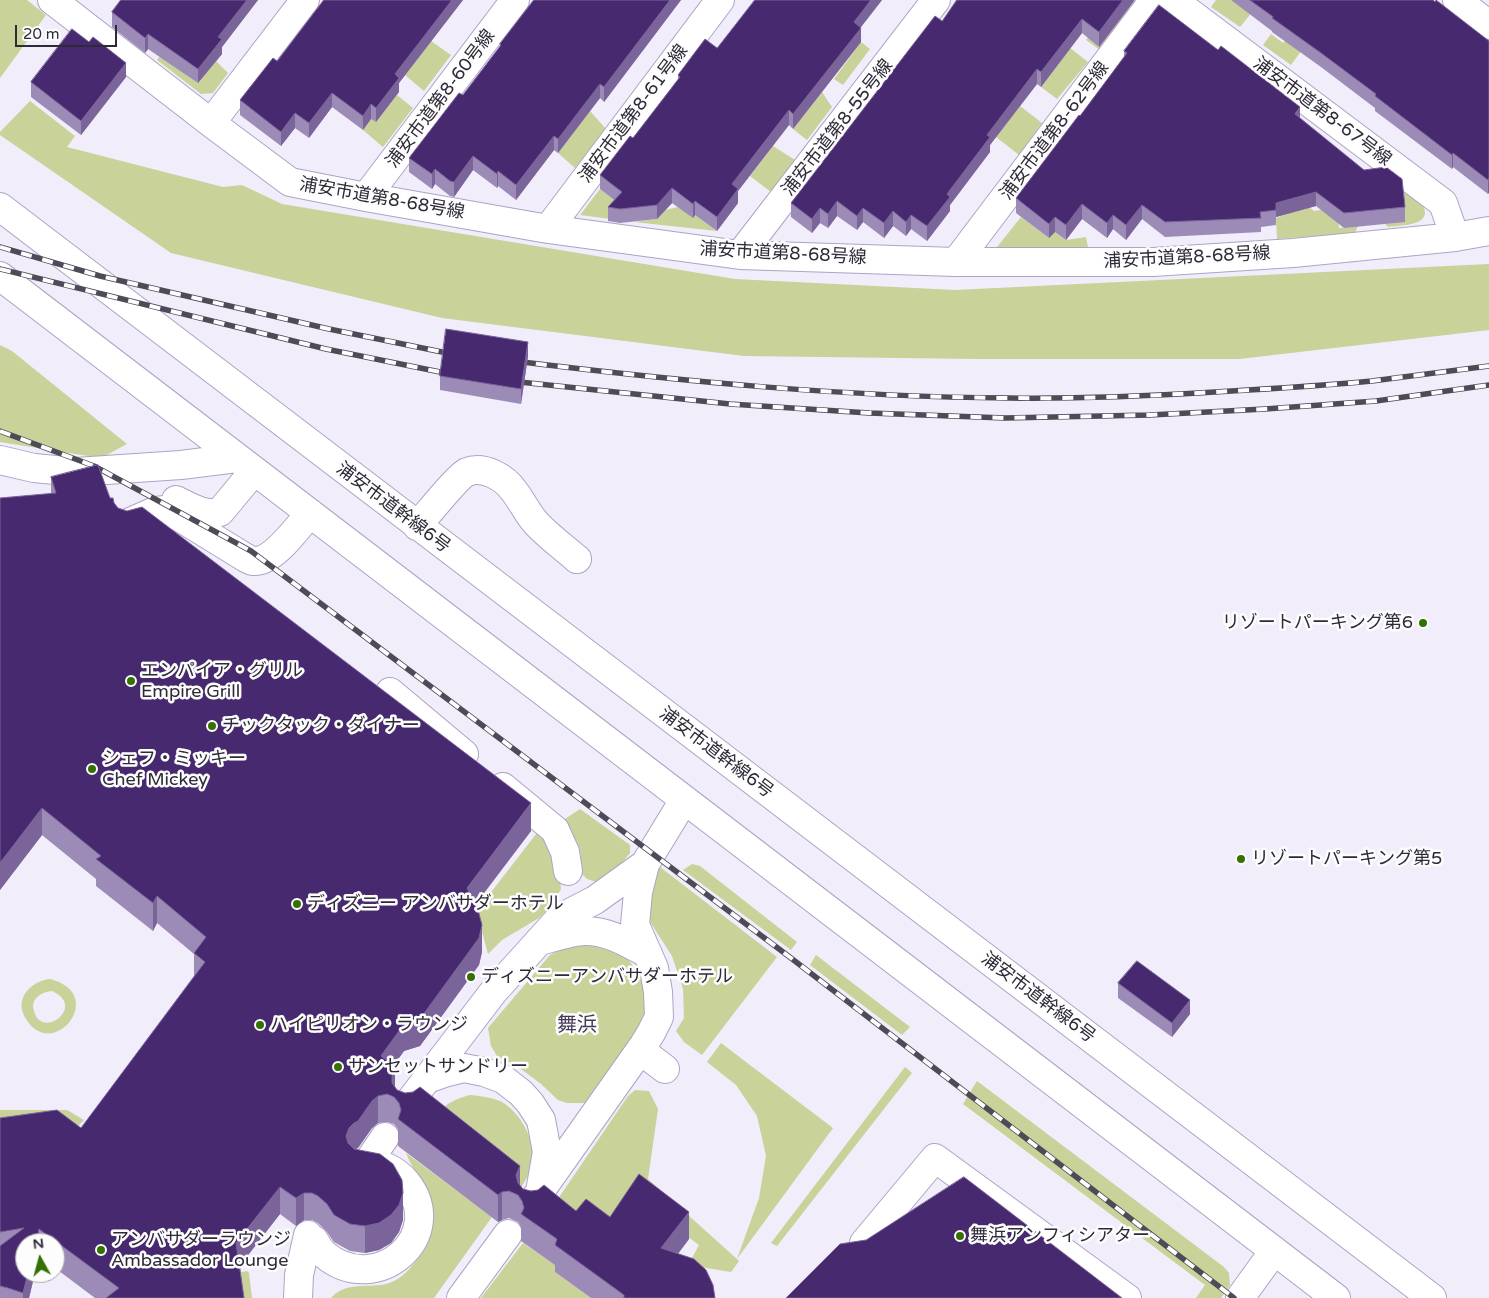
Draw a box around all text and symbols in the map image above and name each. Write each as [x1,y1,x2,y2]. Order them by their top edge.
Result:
scale bar [18,15,120,47]
text: 20 m [23,25,60,43]
street label: 浦安市道第8-60号線 [382,26,500,172]
street label: 浦安市道第8-61号線 [575,41,693,187]
street label: 浦安市道第8-67号線 [1249,53,1395,171]
street label: 浦安市道第8-55号線 [778,55,898,201]
street label: 浦安市道第8-62号線 [996,58,1114,204]
street label: 浦安市道第8-68号線 [298,174,466,224]
street label: 浦安市道第8-68号線 [699,239,867,269]
street label: 浦安市道第8-68号線 [1103,243,1271,273]
street label: 浦安市道幹線6号 [332,458,454,558]
place label: リゾートパーキング第6 [1222,612,1413,634]
marker: リゾートパーキング第6 [1417,617,1429,629]
place label: エンパイア・グリル Empire Grill [141,660,303,702]
marker: エンパイア・グリル Empire Grill [125,675,137,687]
street label: 浦安市道幹線6号 [655,703,777,803]
place label: チックタック・ダイナー [222,715,420,737]
marker: チックタック・ダイナー [206,720,218,732]
place label: シェフ・ミッキー Chef Mickey [102,748,246,791]
marker: シェフ・ミッキー Chef Mickey [86,763,98,775]
place label: リゾートパーキング第5 [1251,848,1442,870]
marker: リゾートパーキング第5 [1235,853,1247,865]
place label: ディズニー アンバサダーホテル [307,893,564,915]
marker: ディズニー アンバサダーホテル [291,898,303,910]
street label: 浦安市道幹線6号 [977,948,1099,1048]
place label: ディズニーアンバサダーホテル [481,966,733,988]
marker: ディズニーアンバサダーホテル [465,971,477,983]
place label: ハイピリオン・ラウンジ [270,1014,468,1036]
district label: 舞浜 [557,1014,597,1038]
marker: ハイピリオン・ラウンジ [254,1019,266,1031]
place label: サンセットサンドリー [348,1056,528,1078]
marker: サンセットサンドリー [332,1061,344,1073]
place label: 舞浜アンフィシアター [970,1225,1150,1247]
place label: アンバサダーラウンジ Ambassador Lounge [111,1229,291,1272]
marker: 舞浜アンフィシアター [954,1230,966,1242]
north arrow [15,1233,65,1283]
text: N [32,1234,45,1253]
marker: アンバサダーラウンジ Ambassador Lounge [95,1244,107,1256]

